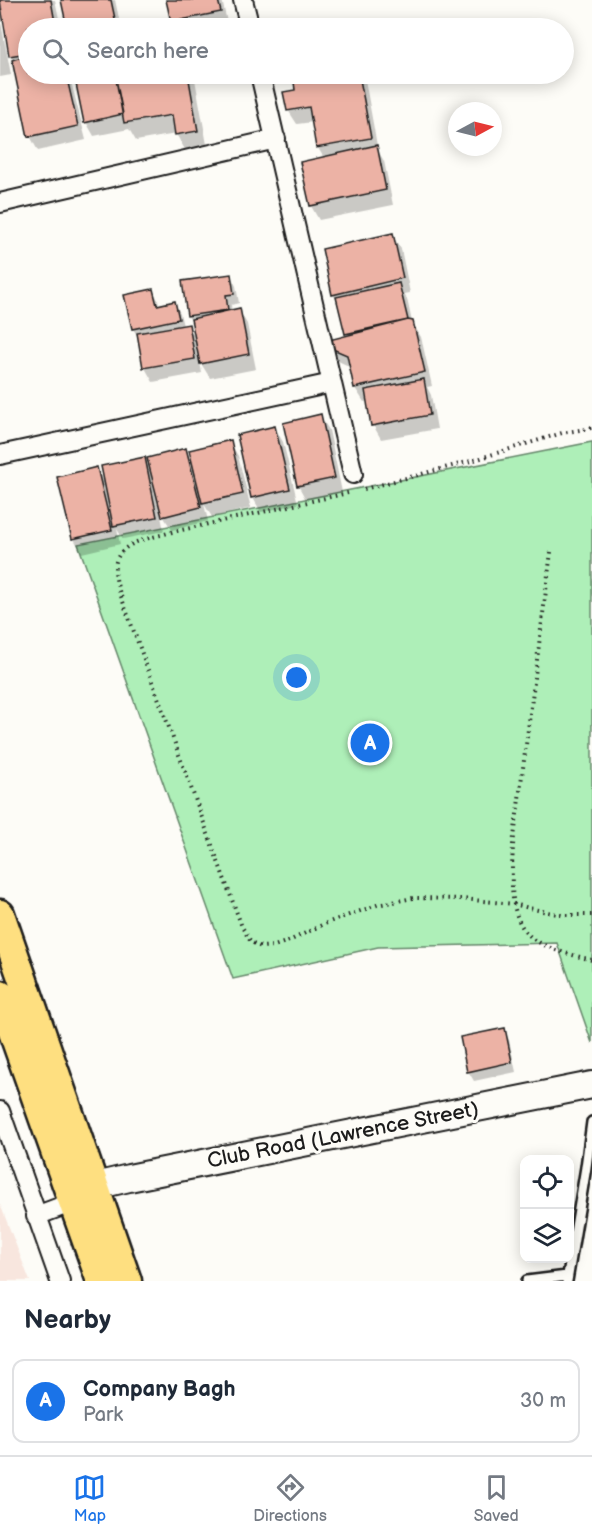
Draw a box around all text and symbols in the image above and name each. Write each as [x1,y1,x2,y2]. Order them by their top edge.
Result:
search box [18,18,574,84]
icon: search [39,35,72,68]
text: Search here [87,38,209,65]
north arrow [448,102,502,156]
your location [282,663,311,692]
pin: A [350,720,389,766]
street label: Club Road (Lawrence Street) [205,1096,481,1174]
map controls [520,1155,574,1263]
button: locate [520,1155,574,1209]
button: layers [520,1209,574,1263]
text: Nearby [24,1305,111,1336]
text: Company Bagh [83,1376,235,1403]
text: A [39,1389,52,1413]
text: 30 m [520,1389,566,1413]
text: Park [83,1403,123,1427]
tab: Map [73,1471,106,1526]
tab: Directions [253,1471,327,1526]
tab: Saved [474,1471,519,1526]

